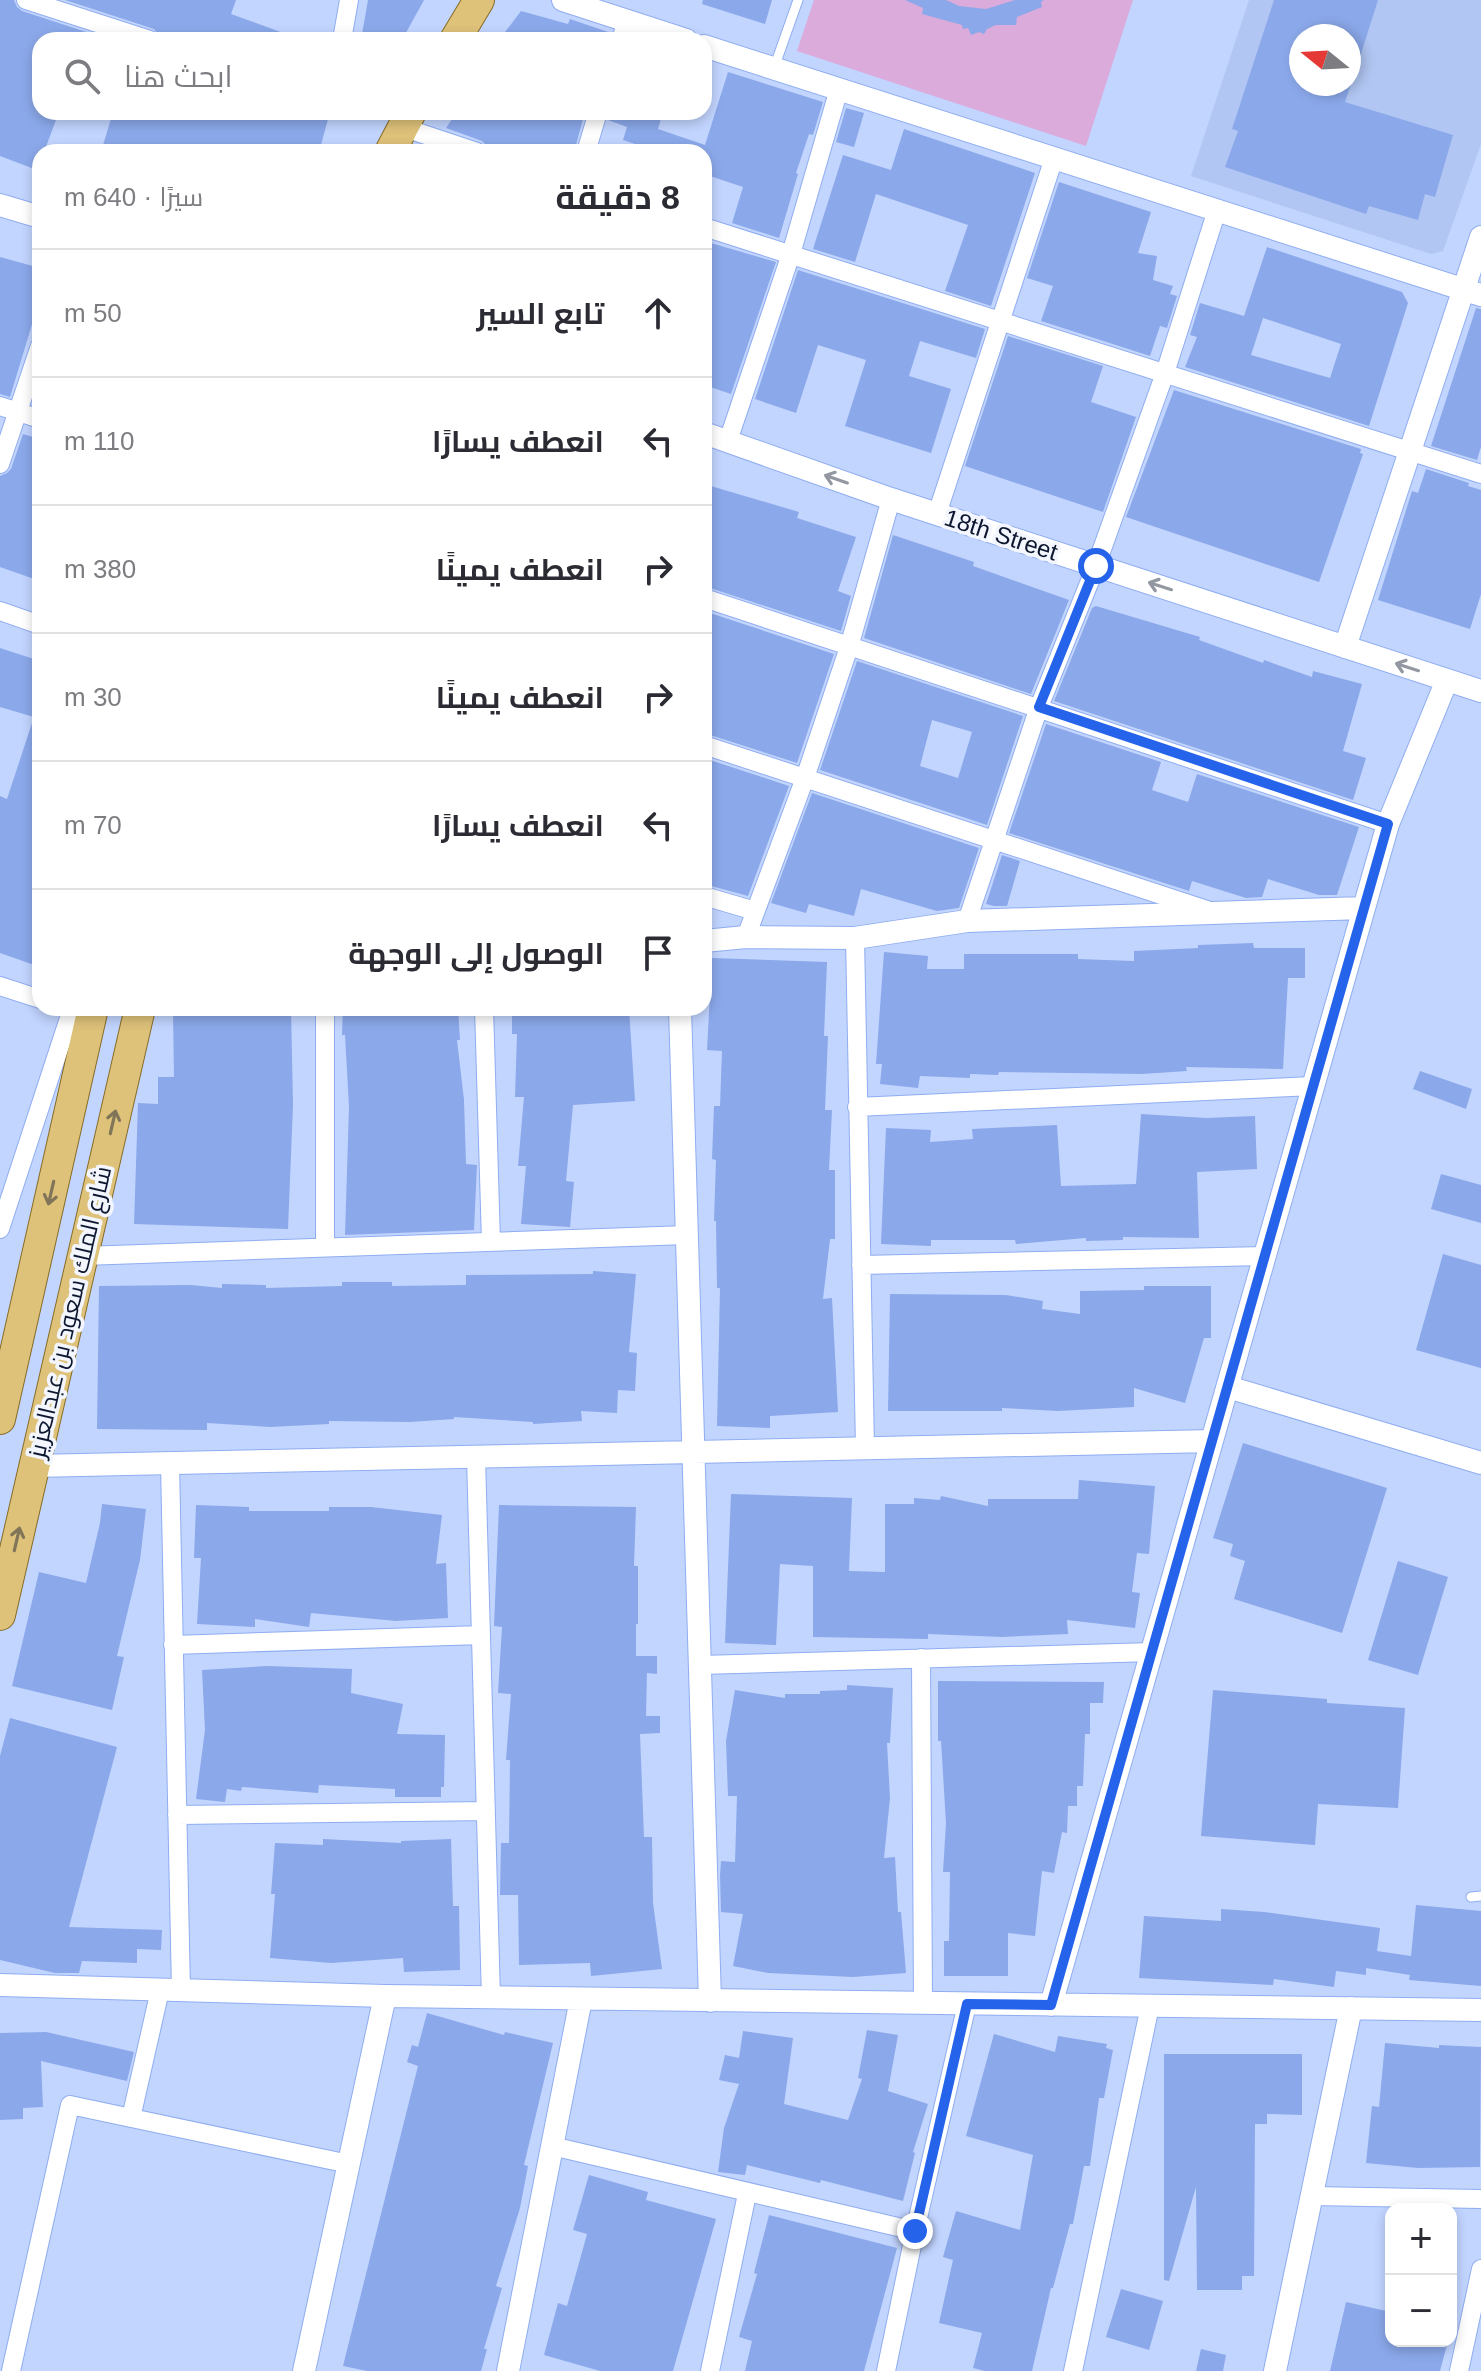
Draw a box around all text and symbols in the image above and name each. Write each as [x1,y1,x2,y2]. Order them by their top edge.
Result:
north arrow [1289,24,1361,96]
search box [32,32,712,120]
icon: search [60,54,104,98]
text: ابحث هنا [124,60,233,93]
text: 8 دقيقة [556,178,680,216]
text: سيرًا · 640 m [64,182,203,212]
icon: ahead [636,291,680,335]
text: تابع السير [476,297,604,330]
text: 50 m [64,298,122,328]
icon: left [636,419,680,463]
text: انعطف يسارًا [432,425,604,458]
text: 110 m [64,426,134,456]
one-way arrow [824,471,849,485]
street label: 18th Street [941,504,1061,566]
icon: right [636,547,680,591]
route start [1078,548,1114,584]
text: انعطف يمينًا [436,553,604,586]
text: 380 m [64,554,136,584]
one-way arrow [1147,578,1172,593]
one-way arrow [1395,659,1420,674]
icon: right [636,675,680,719]
text: انعطف يمينًا [436,681,604,714]
text: 30 m [64,682,122,712]
icon: left [636,803,680,847]
text: انعطف يسارًا [432,809,604,842]
text: 70 m [64,810,122,840]
icon: arrive [636,931,680,975]
text: الوصول إلى الوجهة [348,937,604,970]
one-way arrow [106,1110,121,1136]
street label: شارع الملك سعود بن عبدالعزيز [22,1164,119,1463]
one-way arrow [43,1180,58,1206]
one-way arrow [11,1527,26,1553]
map controls [1385,2203,1457,2347]
button: + [1385,2203,1457,2275]
route end [897,2213,933,2249]
button: − [1385,2275,1457,2347]

